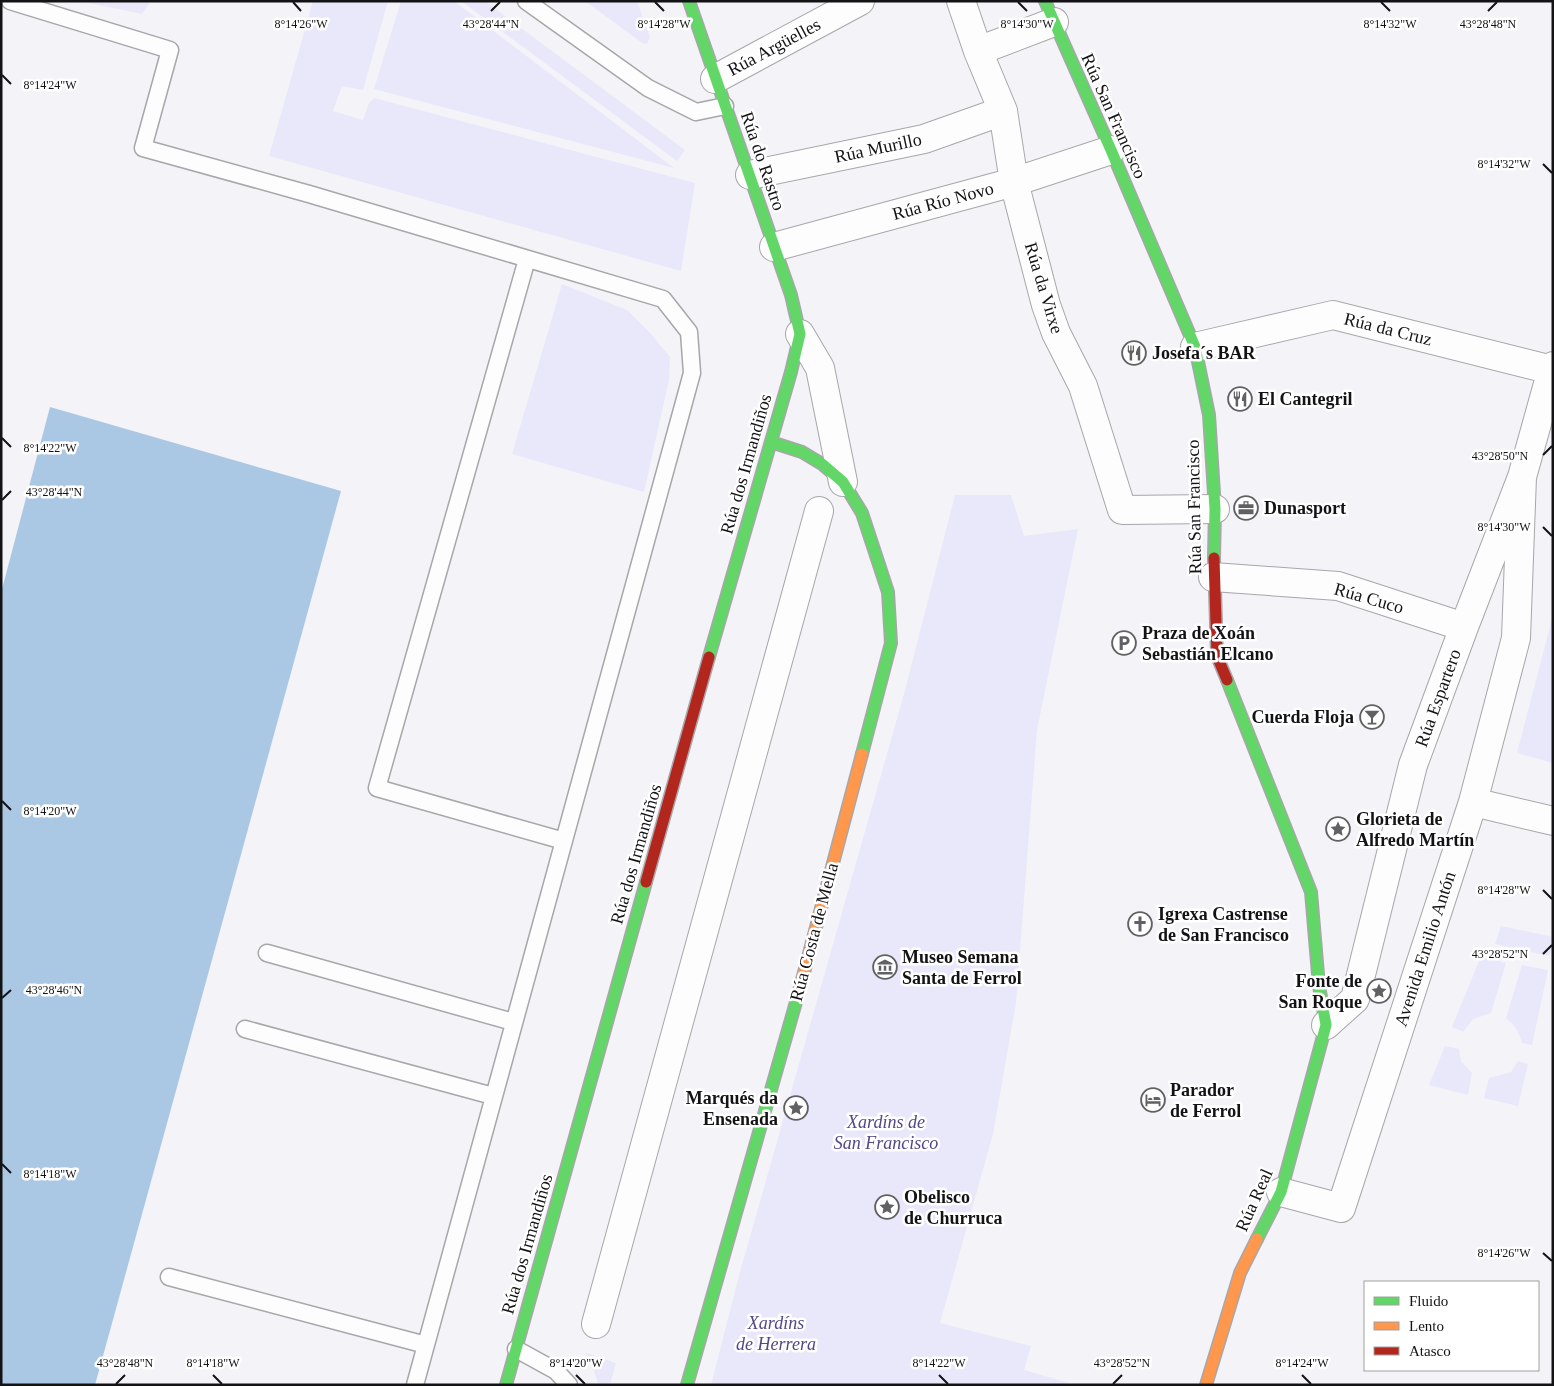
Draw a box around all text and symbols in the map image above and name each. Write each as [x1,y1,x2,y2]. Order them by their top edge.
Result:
street label: Rúa Argüelles [724,14,824,80]
text: 8°14'26"W [274,17,328,31]
text: 43°28'44"N [463,17,520,31]
text: 8°14'28"W [637,17,691,31]
text: 8°14'30"W [1000,17,1054,31]
text: 8°14'32"W [1363,17,1417,31]
text: 43°28'48"N [1460,17,1517,31]
street label: Rúa San Francisco [1077,50,1151,182]
text: 8°14'24"W [23,78,77,92]
street label: Rúa do Rastro [737,109,789,213]
street label: Rúa Murillo [833,129,923,167]
text: 8°14'32"W [1477,157,1531,171]
street label: Rúa Río Novo [890,178,996,224]
street label: Rúa da Virxe [1021,240,1067,336]
street label: Rúa da Cruz [1342,308,1434,350]
restaurant icon: Josefa´s BAR [1121,340,1147,366]
place label: Josefa´s BAR [1152,343,1256,363]
restaurant icon: El Cantegril [1227,386,1253,412]
place label: El Cantegril [1258,389,1353,409]
street label: Rúa dos Irmandiños [716,392,776,536]
street label: Rúa San Francisco [1183,439,1205,575]
text: 8°14'22"W [23,441,77,455]
text: 43°28'50"N [1472,449,1529,463]
text: 43°28'44"N [26,485,83,499]
office icon: Dunasport [1233,495,1259,521]
place label: Dunasport [1264,498,1346,518]
text: 8°14'30"W [1477,520,1531,534]
street label: Rúa Cuco [1332,579,1406,617]
place label: Praza de Xoán Sebastián Elcano [1142,623,1274,664]
parking icon: Praza de Xoán Sebastián Elcano [1111,630,1137,656]
street label: Rúa Espartero [1411,646,1465,750]
bar icon: Cuerda Floja [1359,704,1385,730]
place label: Cuerda Floja [1252,707,1354,727]
street label: Rúa dos Irmandiños [606,782,666,926]
text: 8°14'20"W [23,804,77,818]
place label: Glorieta de Alfredo Martín [1356,809,1474,850]
place icon: Glorieta de Alfredo Martín [1325,816,1351,842]
street label: Rúa Costa de Mella [786,861,842,1003]
street label: Avenida Emilio Antón [1391,869,1459,1029]
text: 8°14'28"W [1477,883,1531,897]
place label: Igrexa Castrense de San Francisco [1158,904,1289,945]
church icon: Igrexa Castrense de San Francisco [1127,911,1153,937]
place label: Museo Semana Santa de Ferrol [902,947,1022,988]
text: 43°28'52"N [1472,947,1529,961]
museum icon: Museo Semana Santa de Ferrol [872,954,898,980]
place label: Fonte de San Roque [1278,971,1362,1012]
place icon: Fonte de San Roque [1366,978,1392,1004]
text: 43°28'46"N [26,983,83,997]
place label: Parador de Ferrol [1170,1080,1241,1121]
hotel icon: Parador de Ferrol [1140,1087,1166,1113]
place label: Marqués da Ensenada [686,1088,778,1129]
place icon: Marqués da Ensenada [783,1095,809,1121]
park label: Xardíns de San Francisco [834,1112,938,1153]
street label: Rúa Real [1231,1166,1277,1234]
text: 8°14'18"W [23,1167,77,1181]
street label: Rúa dos Irmandiños [497,1172,557,1316]
place label: Obelisco de Churruca [904,1187,1003,1228]
place icon: Obelisco de Churruca [874,1194,900,1220]
text: 8°14'26"W [1477,1246,1531,1260]
legend [1364,1281,1539,1371]
text: Fluido [1409,1293,1448,1309]
park label: Xardíns de Herrera [736,1313,816,1354]
text: Lento [1409,1318,1444,1334]
text: Atasco [1409,1343,1451,1359]
text: 43°28'48"N [97,1356,154,1370]
text: 8°14'18"W [186,1356,240,1370]
text: 8°14'20"W [549,1356,603,1370]
text: 8°14'22"W [912,1356,966,1370]
text: 43°28'52"N [1094,1356,1151,1370]
text: 8°14'24"W [1275,1356,1329,1370]

